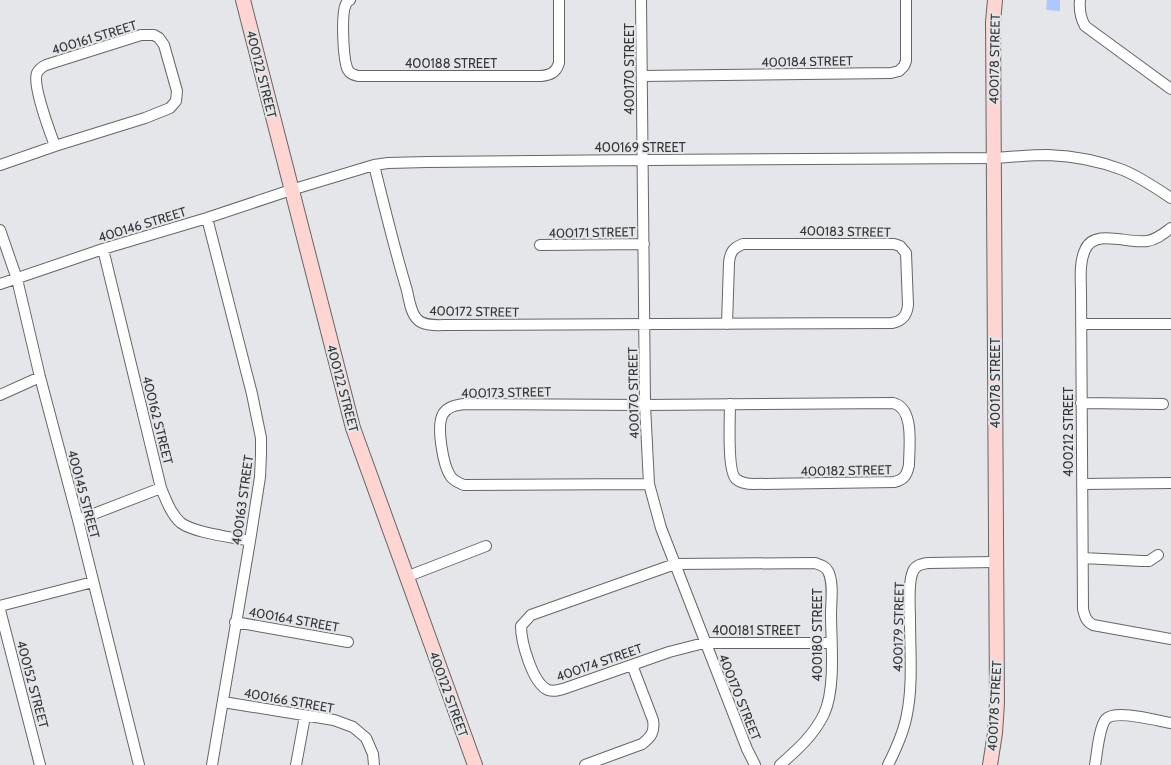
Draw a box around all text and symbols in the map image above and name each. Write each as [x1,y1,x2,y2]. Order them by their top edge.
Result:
street label: 400178 STREET [985,13,1003,105]
street label: 400161 STREET [50,16,138,58]
street label: 400170 STREET [621,23,637,115]
street label: 400122 STREET [243,28,281,120]
street label: 400184 STREET [761,52,853,70]
street label: 400188 STREET [405,55,497,71]
street label: 400169 STREET [594,139,686,155]
street label: 400146 STREET [96,203,188,245]
street label: 400183 STREET [799,222,891,240]
street label: 400171 STREET [548,223,636,241]
street label: 400172 STREET [429,302,519,320]
street label: 400178 STREET [987,337,1003,428]
street label: 400122 STREET [324,342,362,434]
street label: 400170 STREET [624,347,642,439]
street label: 400162 STREET [139,374,177,466]
street label: 400173 STREET [461,383,551,401]
street label: 400212 STREET [1060,387,1076,477]
street label: 400145 STREET [64,448,104,540]
street label: 400163 STREET [228,454,256,546]
street label: 400182 STREET [800,461,892,479]
street label: 400179 STREET [889,582,907,672]
street label: 400180 STREET [809,588,825,682]
street label: 400164 STREET [248,603,340,635]
street label: 400181 STREET [712,622,800,638]
street label: 400152 STREET [14,638,52,730]
street label: 400174 STREET [554,640,644,684]
street label: 400122 STREET [426,649,472,739]
street label: 400170 STREET [715,651,765,743]
street label: 400178 STREET [984,660,1004,752]
street label: 400166 STREET [243,684,335,716]

